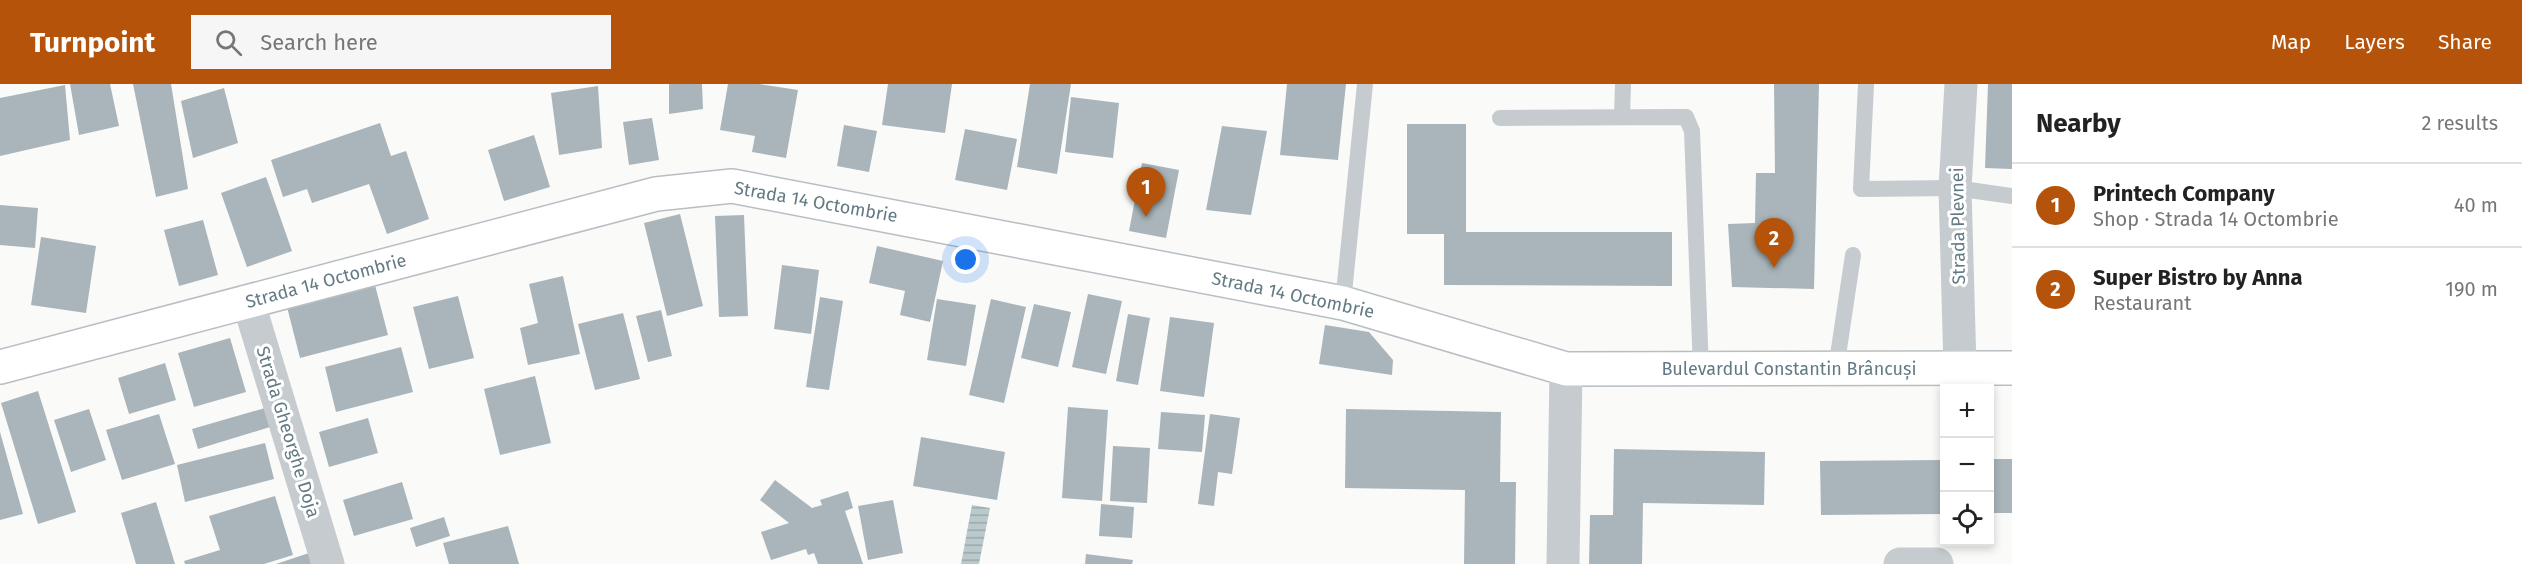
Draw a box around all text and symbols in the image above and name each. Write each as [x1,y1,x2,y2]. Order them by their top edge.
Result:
search box [191,15,611,69]
text: Turnpoint [30,26,155,59]
icon: search [212,26,245,59]
text: Search here [260,29,378,56]
text: Map [2271,29,2311,55]
text: Layers [2344,29,2405,55]
text: Share [2438,29,2492,55]
text: Nearby [2036,108,2121,139]
text: 2 results [2421,111,2498,135]
street label: Strada Plevnei [1946,167,1970,285]
pin: 1 [1126,168,1166,217]
street label: Strada 14 Octombrie [733,177,899,227]
text: Printech Company [2093,180,2275,207]
text: 1 [2051,193,2060,217]
text: 40 m [2454,193,2498,217]
text: Shop · Strada 14 Octombrie [2093,207,2339,231]
pin: 2 [1754,218,1794,268]
your location [951,245,980,274]
street label: Strada 14 Octombrie [243,249,409,313]
text: Super Bistro by Anna [2093,264,2303,291]
street label: Strada 14 Octombrie [1210,267,1376,323]
text: 2 [2050,277,2061,301]
text: 190 m [2445,277,2498,301]
text: Restaurant [2093,291,2191,315]
street label: Strada Gheorghe Doja [251,344,325,520]
street label: Bulevardul Constantin Brâncuși [1661,358,1917,381]
map controls [1940,384,1994,546]
button: + [1940,384,1994,438]
button: − [1940,438,1994,492]
button: locate [1940,492,1994,546]

